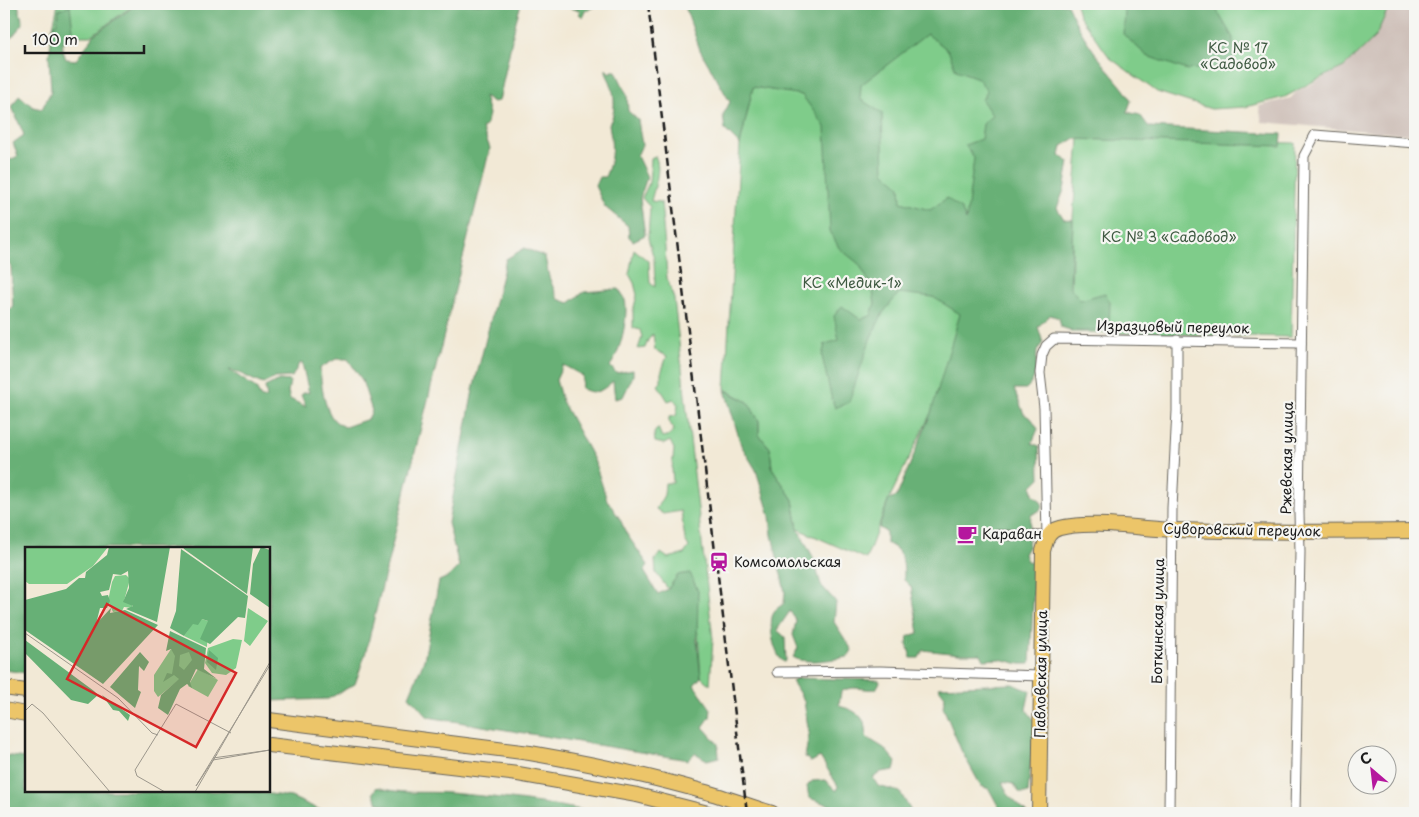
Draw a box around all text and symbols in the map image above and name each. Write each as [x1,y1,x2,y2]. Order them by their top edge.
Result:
scale bar [25,22,144,54]
text: 100 m [32,27,78,50]
park label: КС № 17 «Садовод» [1200,37,1276,74]
park label: КС № 3 «Садовод» [1101,226,1237,247]
park label: КС «Медик-1» [802,272,902,293]
street label: Изразцовый переулок [1096,315,1250,338]
street label: Ржевская улица [1275,401,1298,515]
street label: Суворовский переулок [1163,518,1322,541]
cafe icon: Караван [956,523,978,545]
place label: Караван [982,523,1042,544]
inset map [25,547,270,792]
station icon: Комсомольская [708,551,730,573]
place label: Комсомольская [734,551,841,572]
street label: Боткинская улица [1146,558,1169,684]
street label: Павловская улица [1029,610,1052,738]
north arrow [1346,744,1396,794]
text: С [1356,746,1375,770]

